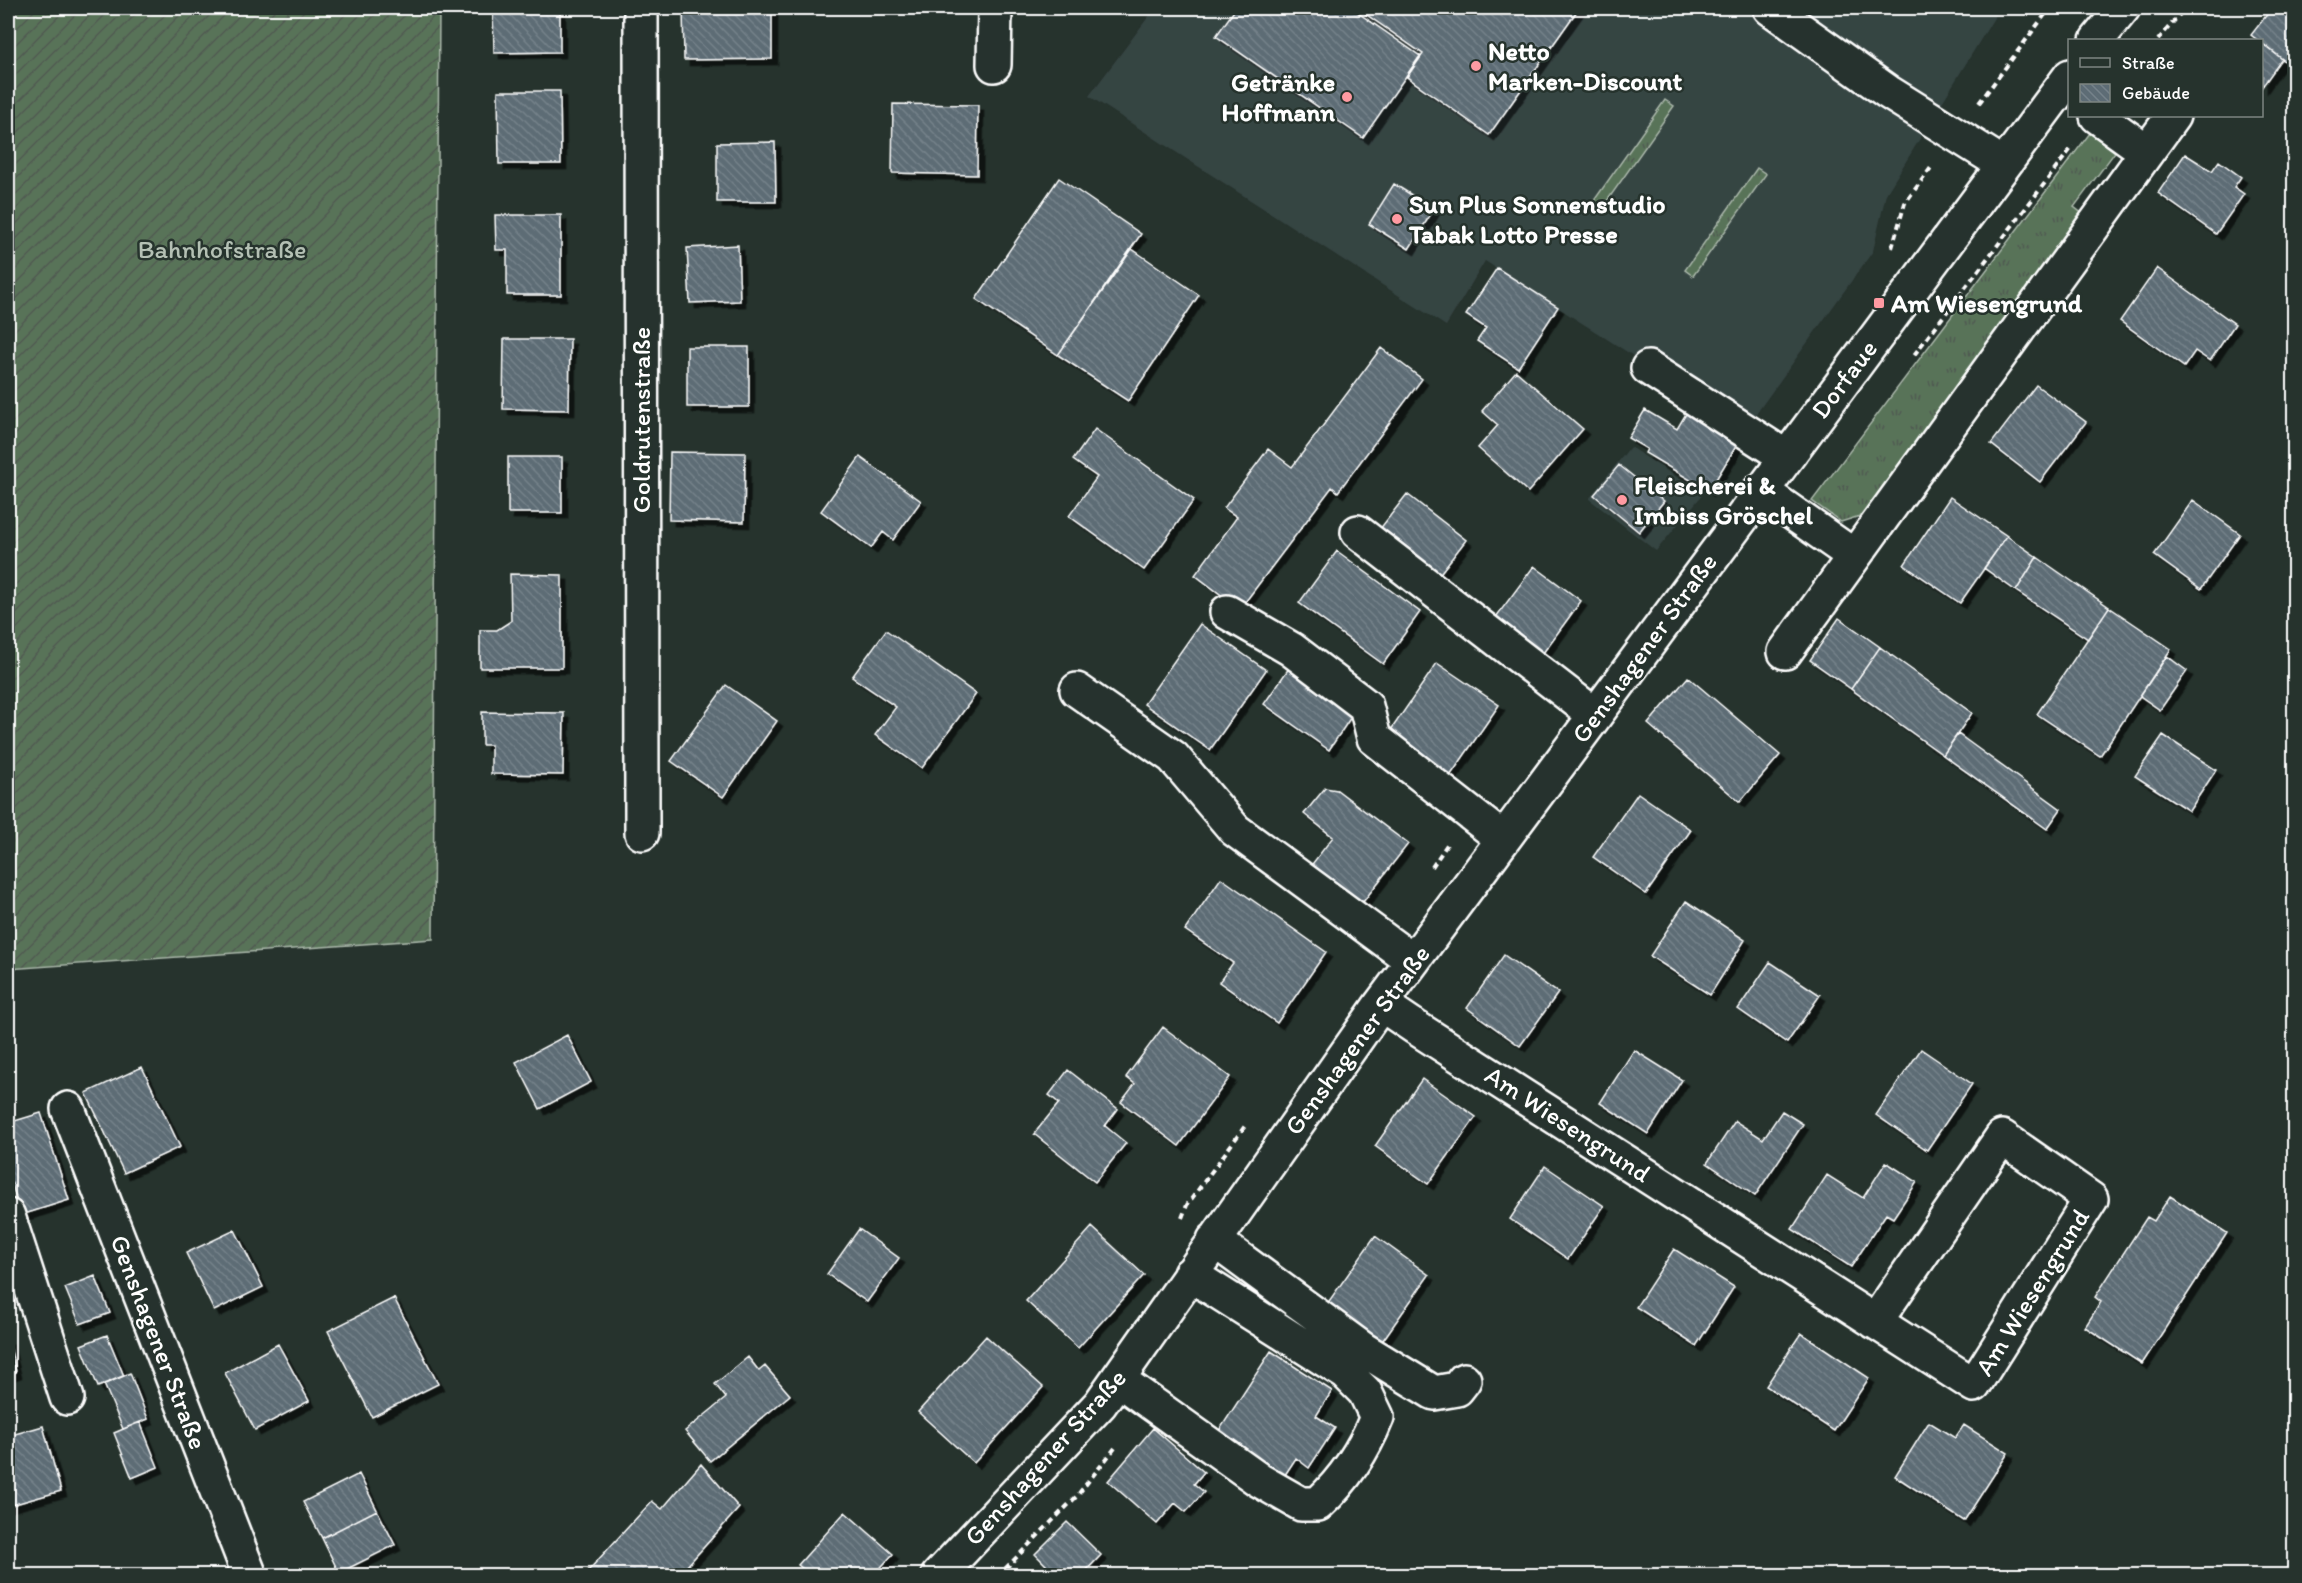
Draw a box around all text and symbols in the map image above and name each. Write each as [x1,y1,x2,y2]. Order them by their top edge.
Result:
place label: Netto Marken-Discount [1488,35,1683,97]
legend [2068,39,2263,117]
text: Straße [2122,52,2175,74]
marker: Netto Marken-Discount [1469,59,1483,73]
place label: Getränke Hoffmann [1222,66,1335,128]
text: Gebäude [2122,82,2190,104]
marker: Getränke Hoffmann [1340,90,1354,104]
place label: Sun Plus Sonnenstudio Tabak Lotto Presse [1408,188,1666,250]
marker: Sun Plus Sonnenstudio Tabak Lotto Presse [1390,212,1404,226]
park label: Bahnhofstraße [138,233,306,265]
place label: Am Wiesengrund [1890,287,2083,319]
marker: Am Wiesengrund [1872,296,1886,310]
street label: Goldrutenstraße [625,327,657,513]
street label: Dorfaue [1804,333,1884,425]
place label: Fleischerei & Imbiss Gröschel [1634,469,1813,531]
marker: Fleischerei & Imbiss Gröschel [1615,493,1629,507]
street label: Genshagener Straße [1564,547,1724,749]
street label: Genshagener Straße [1277,939,1437,1141]
street label: Am Wiesengrund [1479,1059,1657,1190]
street label: Am Wiesengrund [1968,1202,2097,1381]
street label: Genshagener Straße [103,1230,215,1454]
street label: Genshagener Straße [957,1362,1133,1552]

